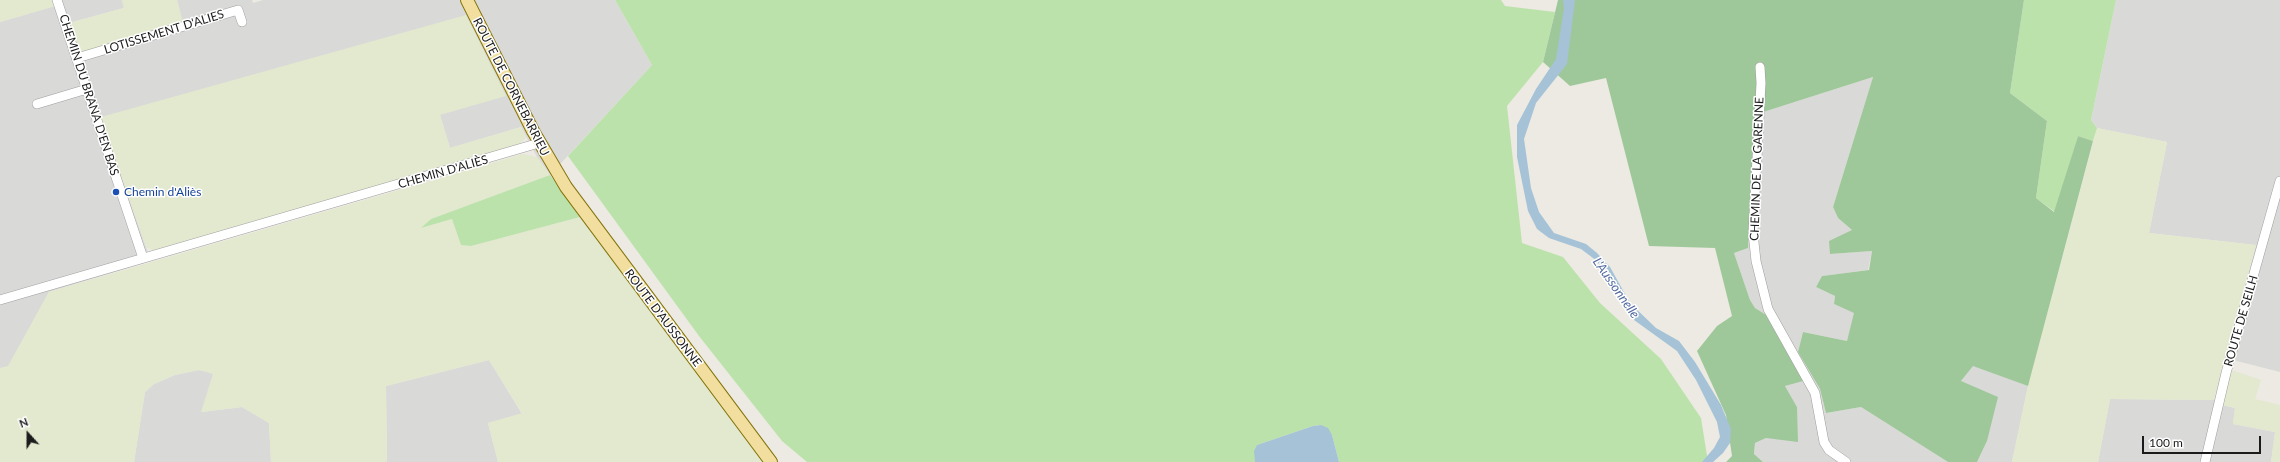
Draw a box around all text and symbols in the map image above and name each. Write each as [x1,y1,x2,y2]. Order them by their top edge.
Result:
street label: LOTISSEMENT D'ALIES [102,7,226,57]
street label: CHEMIN DU BRANA D'EN BAS [56,13,122,177]
street label: ROUTE DE CORNEBARRIEU [470,16,552,158]
street label: CHEMIN DE LA GARENNE [1747,97,1767,241]
street label: CHEMIN D'ALIÈS [396,152,490,192]
place label: Chemin d'Aliès [124,185,201,199]
marker: Chemin d'Aliès [111,187,121,197]
water label: L'Aussonnelle [1589,255,1643,321]
street label: ROUTE D'AUSSONNE [622,266,704,370]
street label: ROUTE DE SEILH [2221,274,2261,368]
north arrow [8,414,48,454]
text: N [17,415,30,430]
scale bar [2144,428,2263,454]
text: 100 m [2149,435,2183,450]

